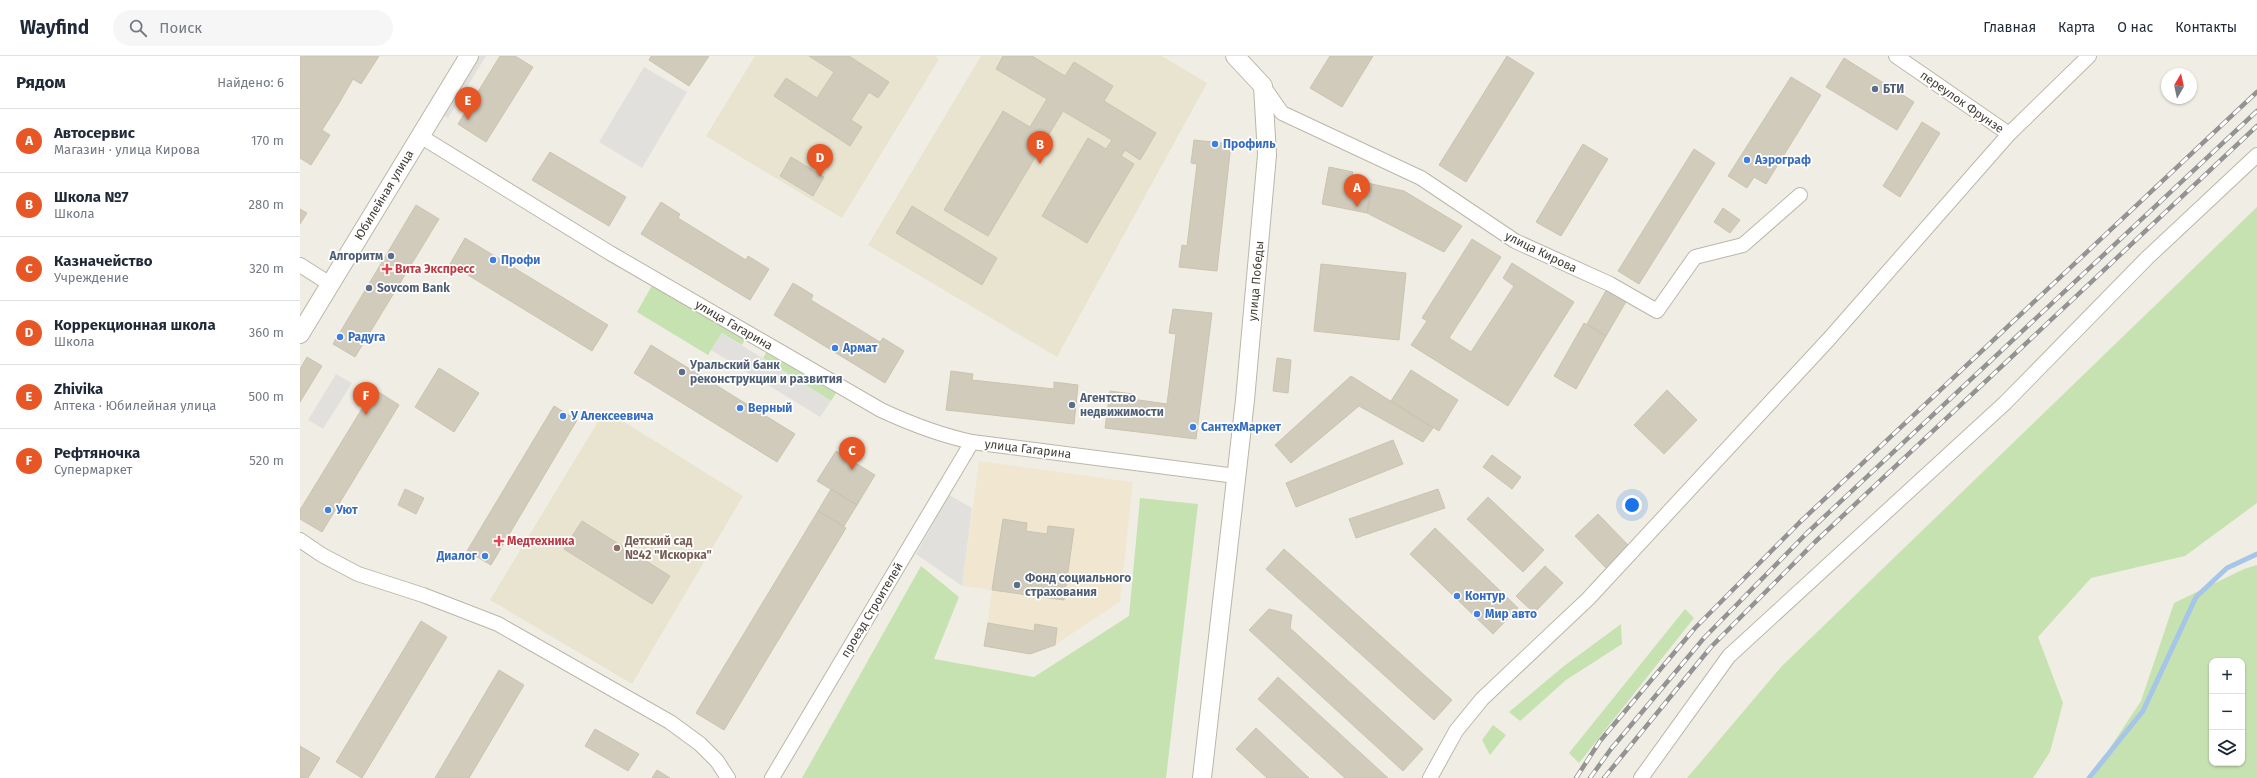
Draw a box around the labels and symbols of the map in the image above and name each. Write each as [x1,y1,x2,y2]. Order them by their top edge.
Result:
street label: переулок Фрунзе [1918,68,2006,136]
north arrow [2161,68,2197,104]
place label: БТИ [1883,82,1904,96]
marker: БТИ [1870,84,1880,94]
pin: E [455,87,481,120]
pin: B [1027,131,1053,164]
place label: Профиль [1223,137,1276,151]
marker: Профиль [1210,139,1220,149]
pin: D [807,144,833,177]
street label: Юбилейная улица [352,147,416,243]
place label: Аэрограф [1754,153,1811,167]
marker: Аэрограф [1742,155,1752,165]
pin: A [1344,174,1370,207]
street label: улица Кирова [1503,229,1579,275]
street label: улица Победы [1246,240,1266,322]
place label: Алгоритм [328,249,383,263]
marker: Алгоритм [386,251,396,261]
place label: Профи [501,253,540,267]
marker: Профи [488,255,498,265]
place label: Вита Экспресс [395,262,475,276]
marker: Вита Экспресс [382,264,392,274]
place label: Sovcom Bank [377,281,450,295]
marker: Sovcom Bank [364,283,374,293]
street label: улица Гагарина [693,297,775,353]
place label: Радуга [348,330,386,344]
marker: Радуга [335,332,345,342]
place label: Армат [842,341,878,355]
marker: Армат [830,343,840,353]
place label: Уральский банк реконструкции и развития [689,358,842,386]
marker: Уральский банк реконструкции и развития [677,367,687,377]
pin: F [353,382,379,415]
place label: Агентство недвижимости [1079,391,1164,419]
marker: Агентство недвижимости [1067,400,1077,410]
place label: Верный [748,401,792,415]
marker: Верный [735,403,745,413]
place label: У Алексеевича [570,409,654,423]
marker: У Алексеевича [558,411,568,421]
place label: СантехМаркет [1201,420,1281,434]
marker: СантехМаркет [1188,422,1198,432]
pin: C [839,437,865,470]
street label: улица Гагарина [984,437,1072,461]
your location [1622,495,1642,515]
place label: Уют [335,503,358,517]
marker: Уют [323,505,333,515]
place label: Медтехника [507,534,575,548]
place label: Детский сад №42 "Искорка" [624,534,712,562]
marker: Медтехника [494,536,504,546]
marker: Детский сад №42 "Искорка" [612,543,622,553]
place label: Диалог [436,549,478,563]
marker: Диалог [480,551,490,561]
street label: проезд Строителей [838,560,906,660]
place label: Фонд социального страхования [1025,571,1131,599]
marker: Фонд социального страхования [1012,580,1022,590]
place label: Контур [1465,589,1505,603]
marker: Контур [1452,591,1462,601]
place label: Мир авто [1485,607,1537,621]
marker: Мир авто [1472,609,1482,619]

